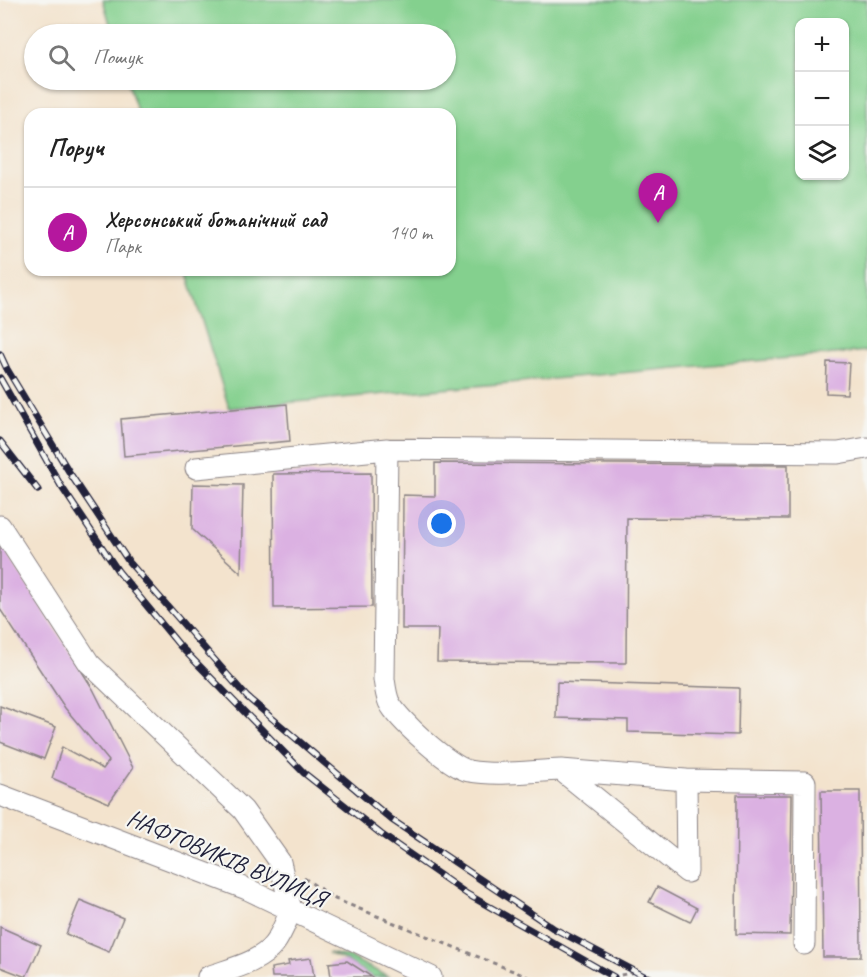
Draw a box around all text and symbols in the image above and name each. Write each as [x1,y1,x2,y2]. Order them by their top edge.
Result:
map controls [795,18,849,180]
button: + [795,18,849,72]
search box [24,24,456,90]
icon: search [45,41,78,74]
text: Пошук [93,43,142,71]
button: − [795,72,849,126]
button: layers [795,126,849,180]
text: Поруч [48,131,104,164]
pin: A [638,174,678,223]
text: Херсонський ботанічний сад [105,206,326,234]
text: A [62,220,73,245]
text: 140 m [389,220,432,245]
text: Парк [105,234,141,259]
your location [427,509,456,538]
street label: НАФТОВИКІВ ВУЛИЦЯ [123,802,334,915]

